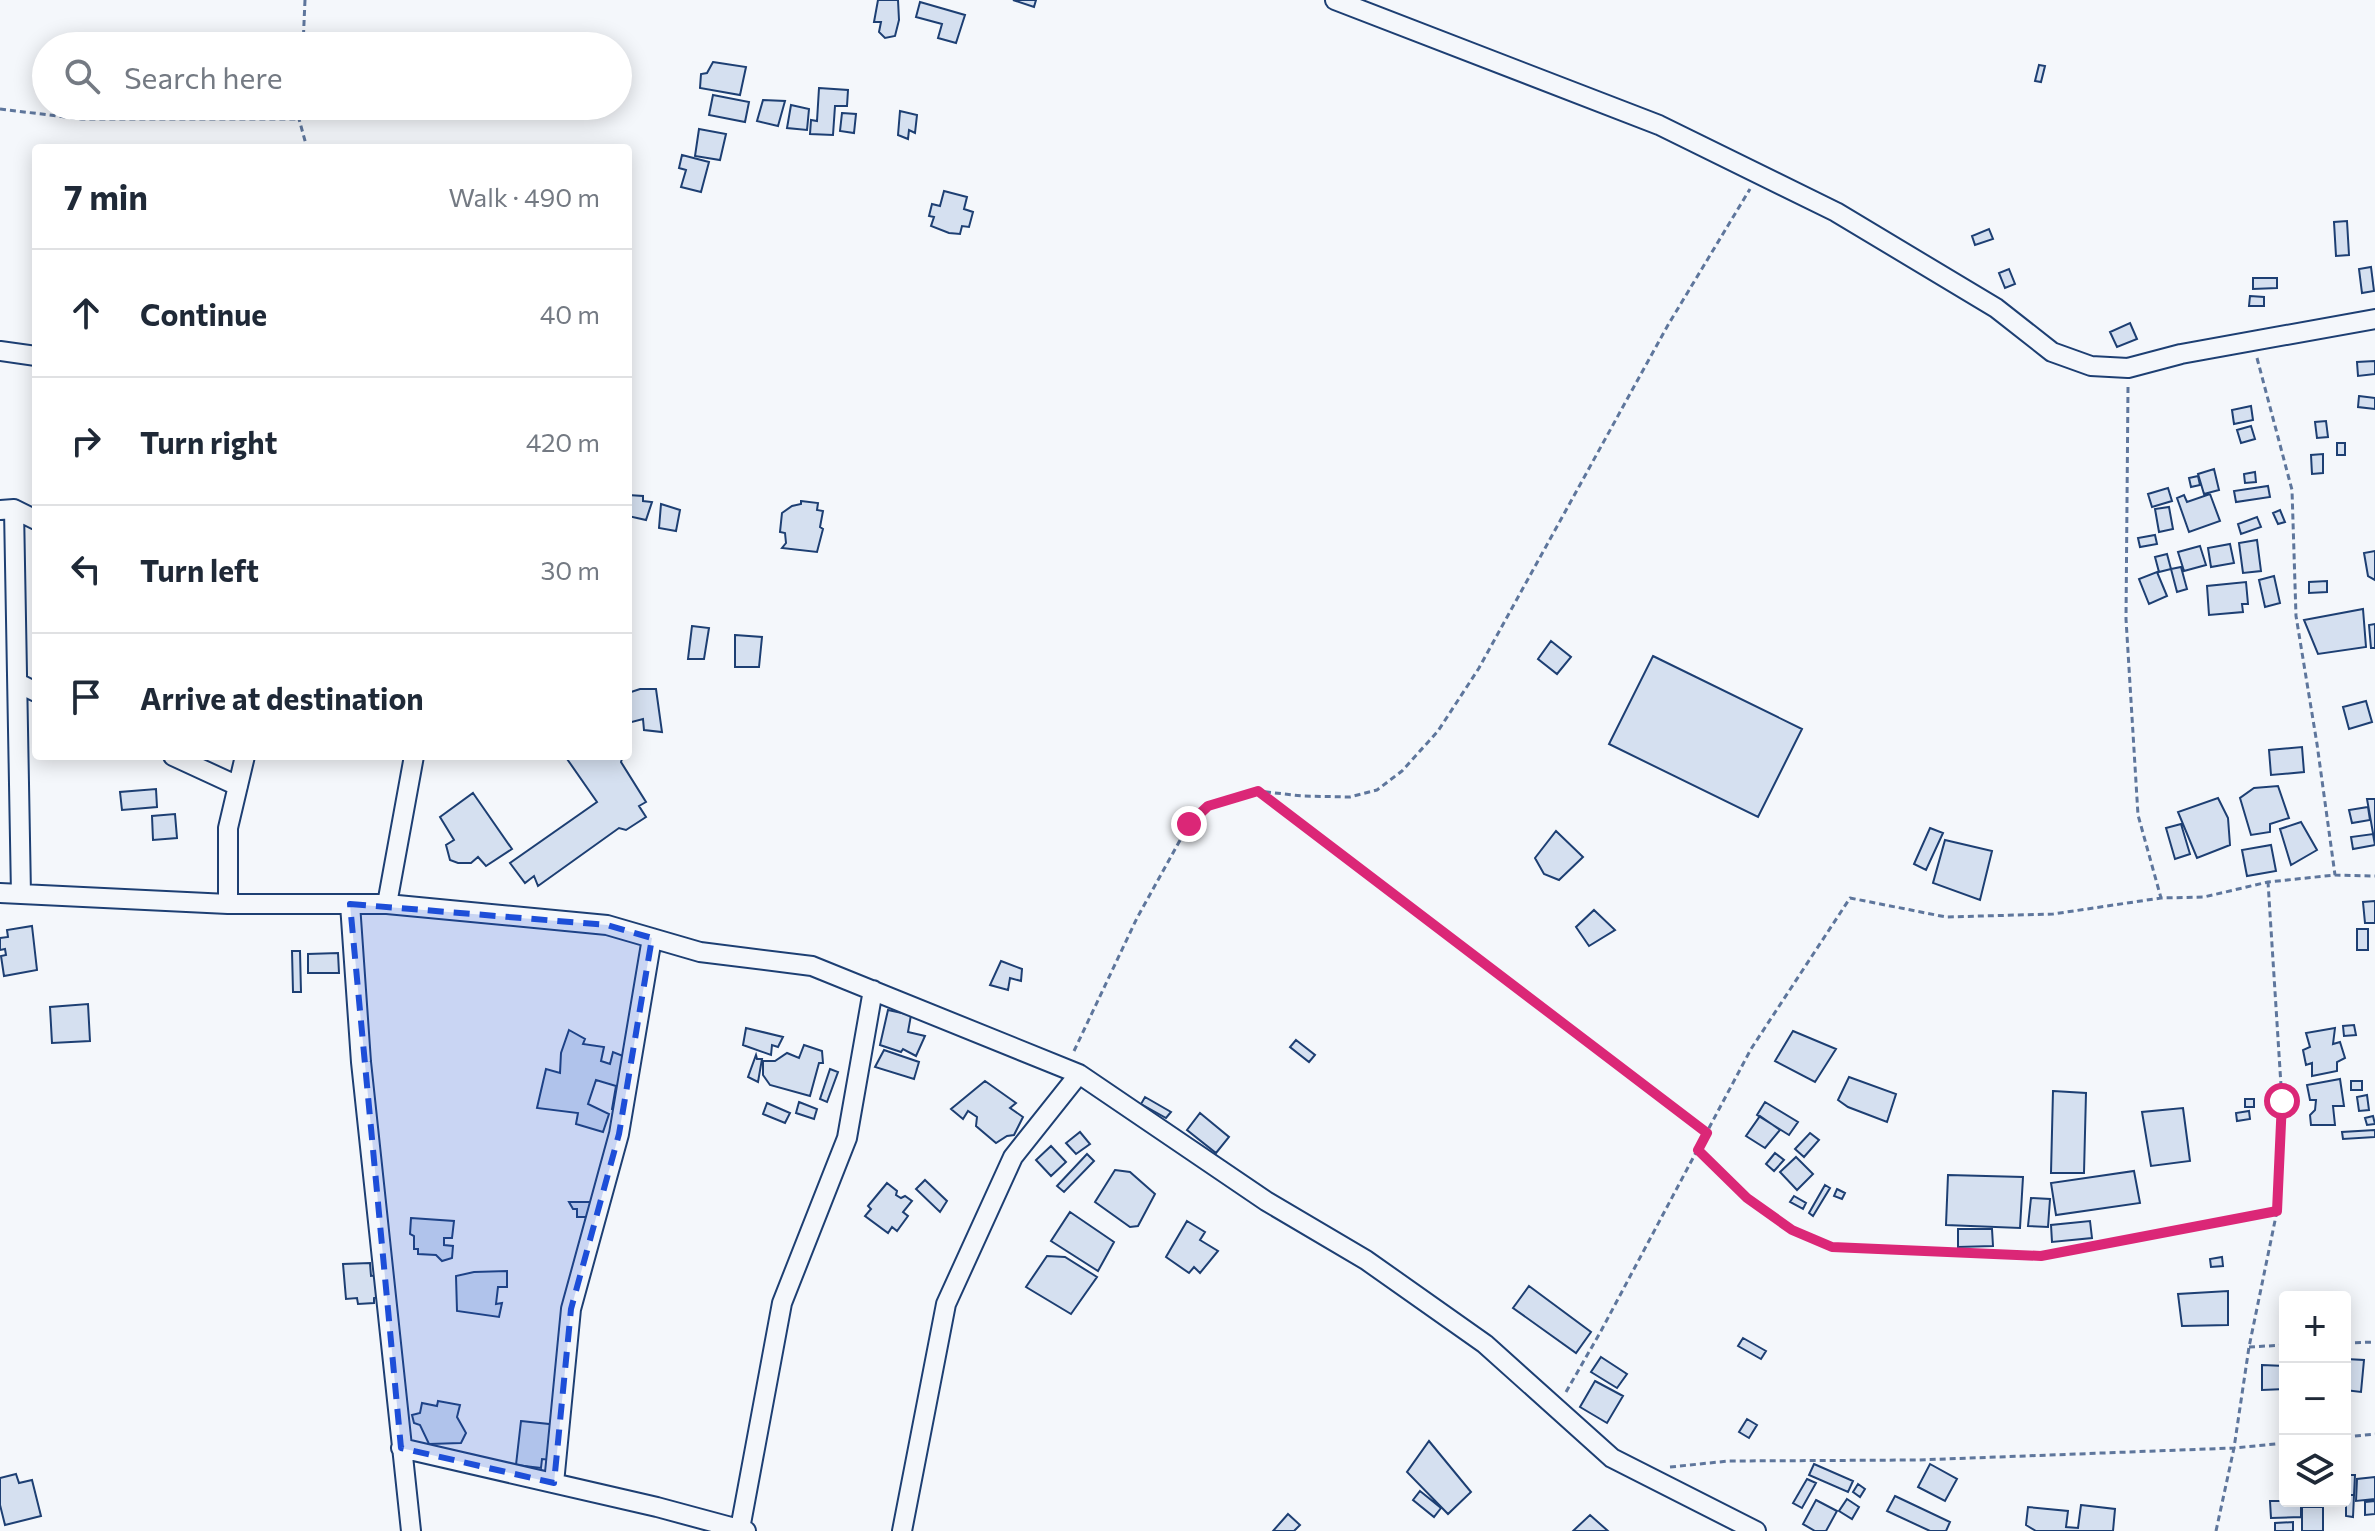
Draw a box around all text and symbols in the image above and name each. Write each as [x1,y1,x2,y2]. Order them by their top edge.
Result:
search box [32,32,632,120]
icon: search [60,54,104,98]
text: Search here [124,58,283,95]
text: 7 min [64,175,148,217]
text: Walk · 490 m [448,181,600,212]
icon: ahead [64,291,108,335]
text: Continue [140,295,267,332]
text: 40 m [540,298,600,329]
icon: right [64,419,108,463]
text: Turn right [140,423,277,460]
text: 420 m [526,426,600,457]
icon: left [64,547,108,591]
text: Turn left [140,551,259,588]
text: 30 m [541,554,600,585]
icon: arrive [64,675,108,719]
text: Arrive at destination [140,679,424,716]
route end [1171,806,1207,842]
route start [2264,1083,2300,1119]
map controls [2279,1291,2351,1507]
button: + [2279,1291,2351,1363]
button: − [2279,1363,2351,1435]
button: layers [2279,1435,2351,1507]

